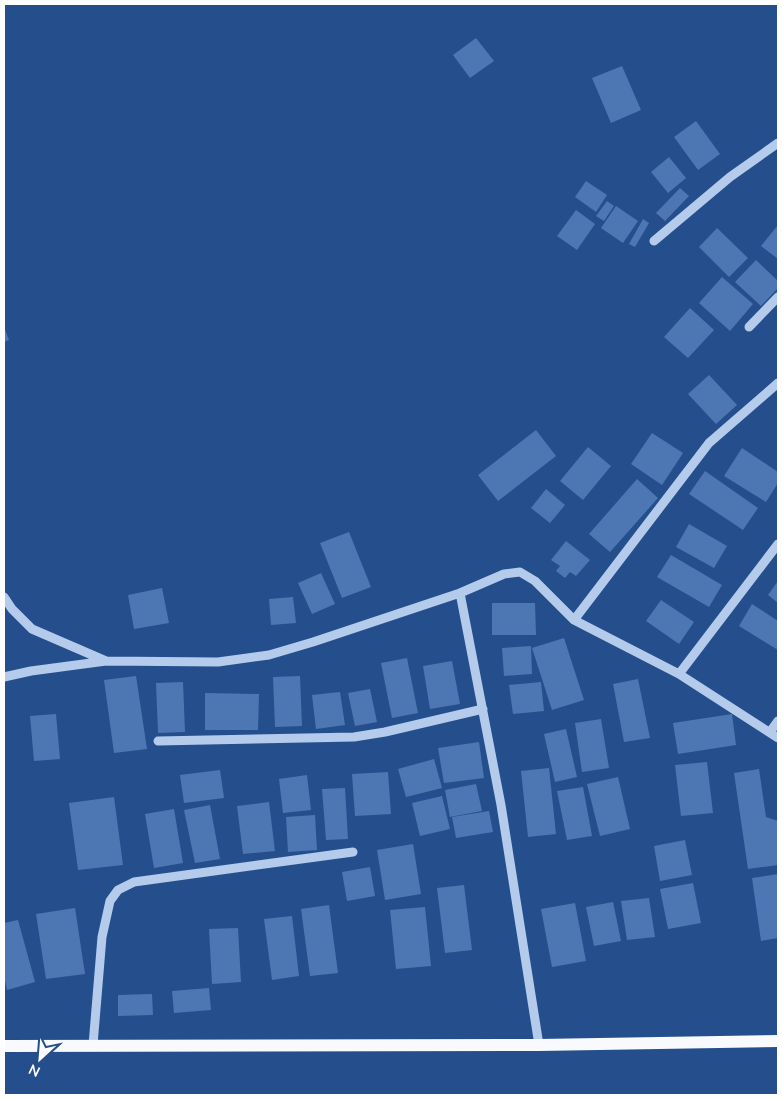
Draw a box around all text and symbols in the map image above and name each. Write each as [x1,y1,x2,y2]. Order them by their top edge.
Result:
north arrow [15,1034,65,1084]
text: N [26,1060,43,1081]

